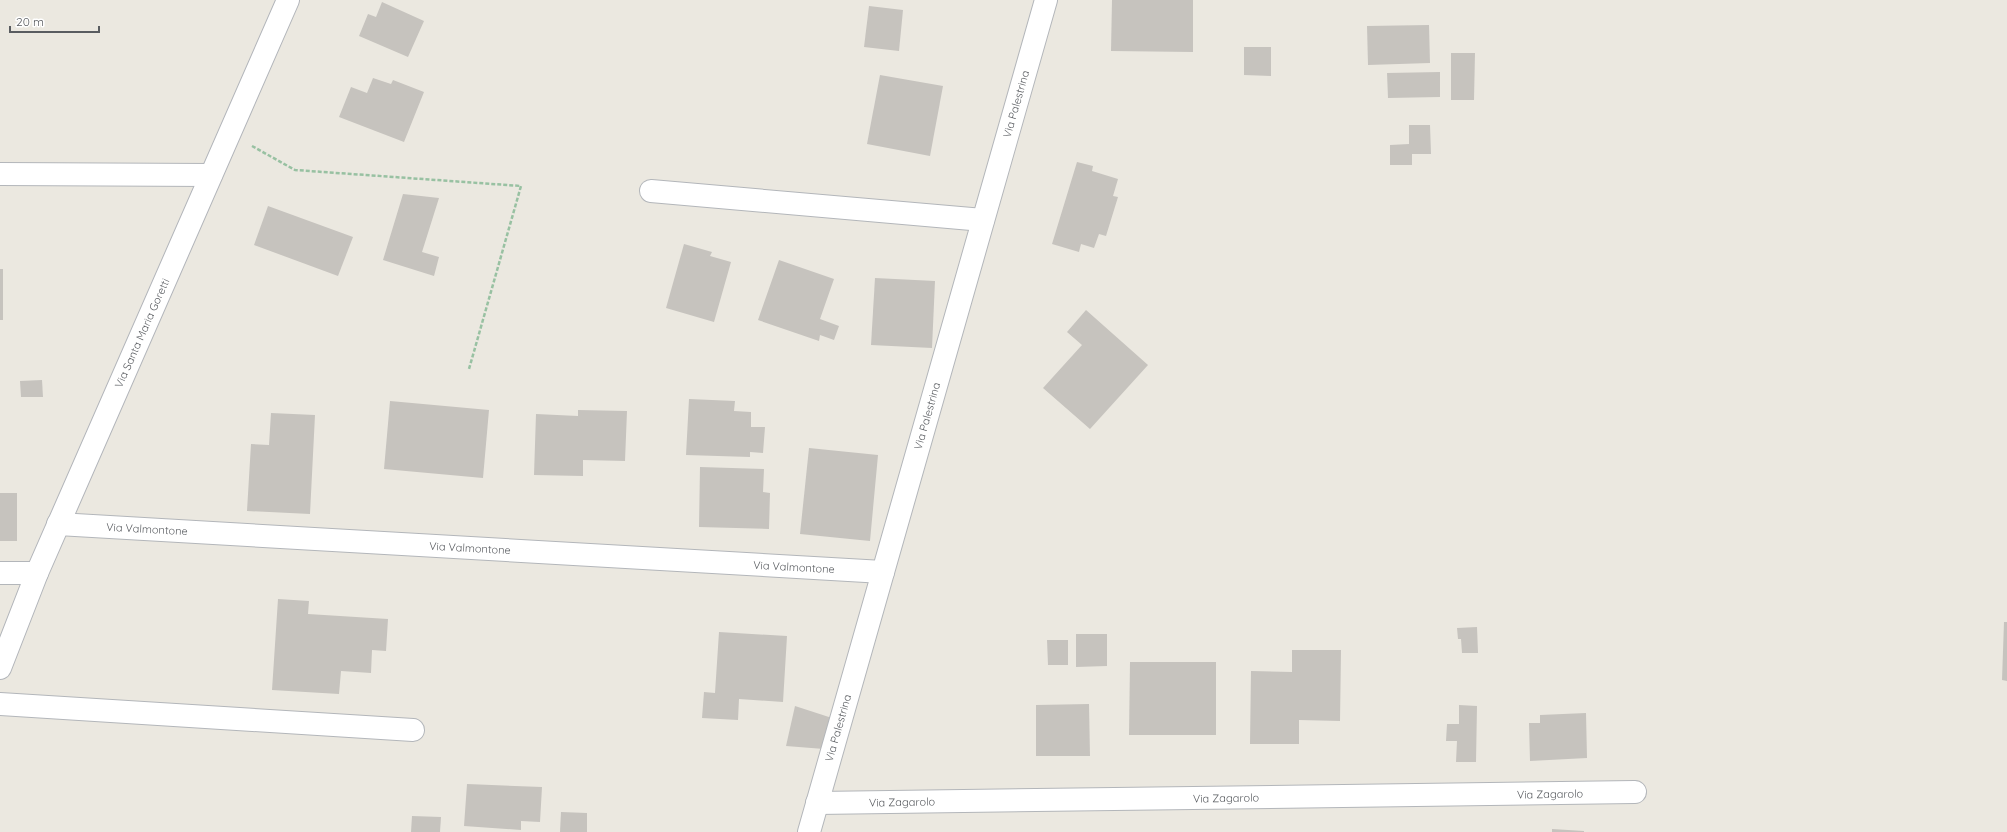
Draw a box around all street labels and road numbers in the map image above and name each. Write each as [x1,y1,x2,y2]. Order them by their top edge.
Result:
street label: Via Palestrina [1000,69,1032,139]
street label: Via Santa Maria Goretti [112,276,172,390]
street label: Via Palestrina [911,381,943,451]
street label: Via Valmontone [106,520,188,538]
street label: Via Valmontone [429,539,511,557]
street label: Via Valmontone [753,558,835,576]
street label: Via Palestrina [822,693,854,763]
street label: Via Zagarolo [1517,786,1584,802]
street label: Via Zagarolo [1193,790,1260,806]
street label: Via Zagarolo [869,794,936,810]

